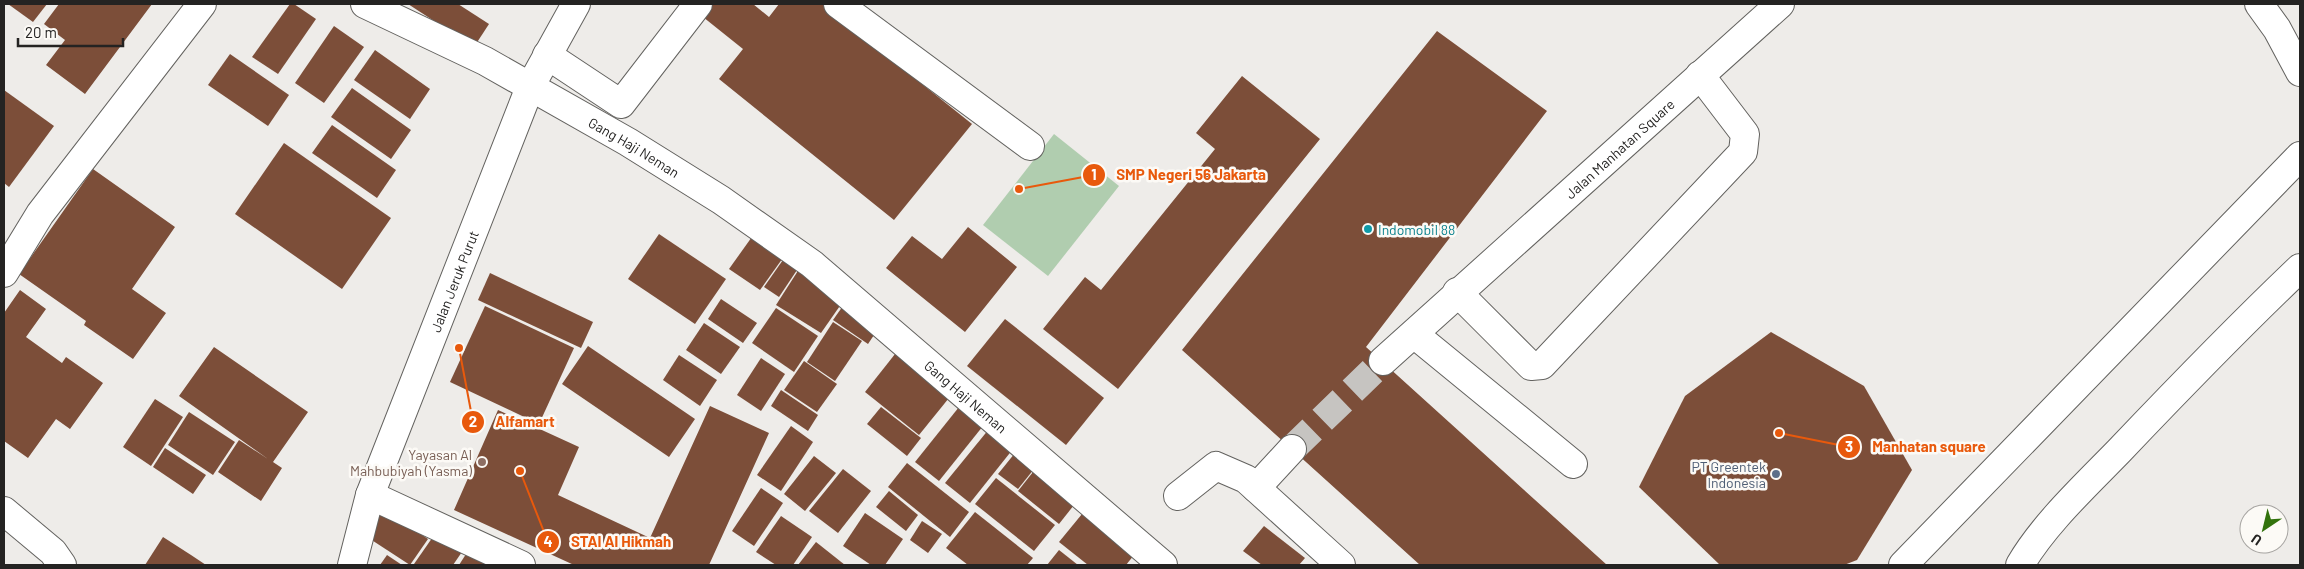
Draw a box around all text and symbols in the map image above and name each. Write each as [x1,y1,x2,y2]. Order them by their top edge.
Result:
scale bar [18,15,122,47]
text: 20 m [25,23,57,41]
street label: Jalan Manhatan Square [1561,95,1678,202]
street label: Gang Haji Neman [586,113,683,181]
callout: SMP Negeri 56 Jakarta [1082,160,1276,190]
text: 1 [1091,165,1097,183]
text: SMP Negeri 56 Jakarta [1116,165,1266,183]
place label: Indomobil 88 [1378,221,1455,238]
marker: Indomobil 88 [1362,223,1374,235]
street label: Jalan Jeruk Purut [426,228,481,334]
street label: Gang Haji Neman [921,356,1011,436]
callout: Alfamart [461,407,565,437]
text: 2 [469,412,477,430]
text: Alfamart [495,412,555,430]
callout: Manhatan square [1837,432,1995,462]
text: 3 [1845,437,1853,455]
text: Manhatan square [1872,437,1986,455]
place label: Yayasan Al Mahbubiyah (Yasma) [350,446,472,479]
marker: Yayasan Al Mahbubiyah (Yasma) [476,456,488,468]
place label: PT Greentek Indonesia [1692,458,1766,491]
marker: PT Greentek Indonesia [1770,468,1782,480]
north arrow [2239,504,2289,554]
callout: STAI Al Hikmah [536,527,681,557]
text: U [2248,530,2265,550]
text: 4 [543,532,553,550]
text: STAI Al Hikmah [571,532,671,550]

